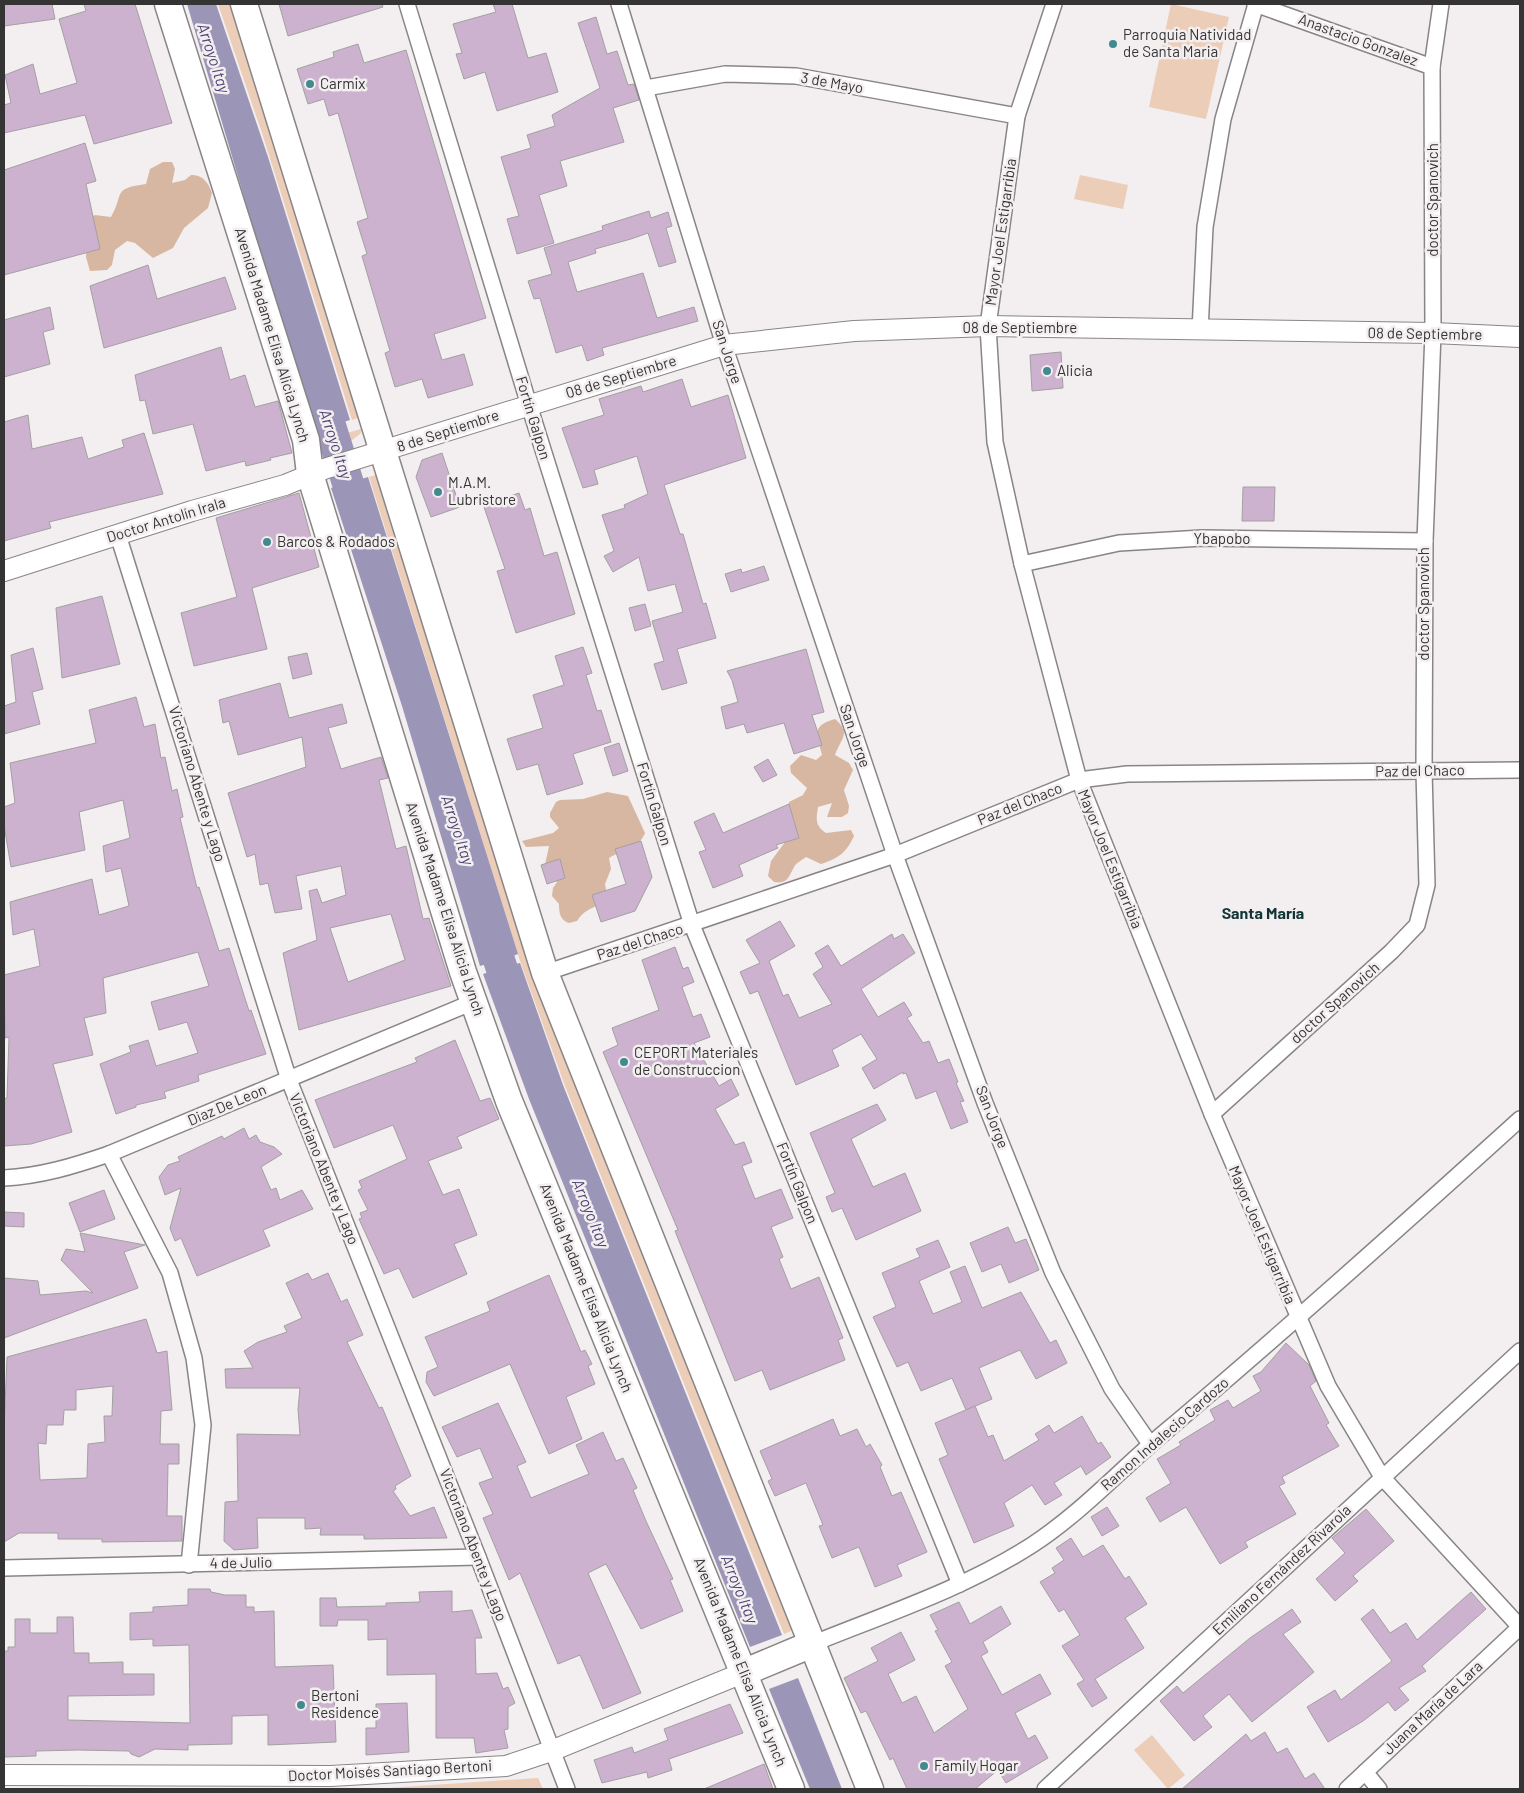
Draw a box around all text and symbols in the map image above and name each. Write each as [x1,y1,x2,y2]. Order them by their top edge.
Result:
street label: Anastacio Gonzalez [1296,9,1421,69]
water label: Arroyo Itay [194,20,235,96]
place label: Parroquia Natividad de Santa Maria [1123,25,1251,60]
marker: Parroquia Natividad de Santa Maria [1107,38,1119,50]
street label: 3 de Mayo [800,68,865,96]
place label: Carmix [320,74,366,92]
marker: Carmix [304,78,316,90]
street label: doctor Spanovich [1423,143,1441,257]
street label: Mayor Joel Estigarribia [981,157,1019,307]
street label: Avenida Madame Elisa Alicia Lynch [232,225,314,444]
street label: San Jorge [709,318,747,386]
street label: 08 de Septiembre [963,318,1077,336]
street label: 08 de Septiembre [1367,323,1483,343]
street label: 08 de Septiembre [563,351,678,401]
place label: Alicia [1057,361,1093,379]
marker: Alicia [1041,365,1053,377]
street label: Fortín Galpon [513,374,555,462]
street label: 8 de Septiembre [394,405,501,455]
water label: Arroyo Itay [316,406,357,482]
place label: M.A.M. Lubristore [448,473,516,508]
marker: M.A.M. Lubristore [432,486,444,498]
street label: Doctor Antolín Irala [104,492,227,546]
street label: Ybapobo [1194,529,1250,547]
place label: Barcos & Rodados [277,532,395,550]
marker: Barcos & Rodados [261,536,273,548]
street label: doctor Spanovich [1414,547,1432,661]
street label: San Jorge [837,702,875,770]
street label: Victoriano Abente y Lago [166,704,230,864]
street label: Fortín Galpon [634,760,676,848]
street label: Paz del Chaco [1375,760,1465,780]
street label: Paz del Chaco [975,778,1065,828]
street label: Mayor Joel Estigarribia [1075,786,1147,931]
water label: Arroyo Itay [438,792,479,868]
street label: Avenida Madame Elisa Alicia Lynch [403,799,489,1018]
district label: Santa María [1222,903,1304,922]
street label: Paz del Chaco [594,919,685,963]
street label: doctor Spanovich [1286,958,1383,1047]
place label: CEPORT Materiales de Construccion [634,1043,758,1078]
marker: CEPORT Materiales de Construccion [618,1056,630,1068]
street label: Diaz De Leon [185,1079,269,1129]
street label: San Jorge [973,1083,1013,1151]
street label: Victoriano Abente y Lago [286,1090,364,1247]
street label: Fortín Galpon [773,1139,822,1226]
street label: Mayor Joel Estigarribia [1226,1163,1300,1306]
water label: Arroyo Itay [569,1176,614,1251]
street label: Avenida Madame Elisa Alicia Lynch [537,1180,637,1395]
street label: Ramon Indalecio Cardozo [1097,1373,1232,1494]
street label: Victoriano Abente y Lago [437,1466,511,1623]
street label: Emiliano Fernández Rivarola [1208,1500,1354,1638]
street label: 4 de Julio [210,1552,272,1572]
water label: Arroyo Itay [718,1552,763,1627]
street label: Avenida Madame Elisa Alicia Lynch [691,1554,791,1769]
street label: Juana María de Lara [1379,1657,1486,1758]
place label: Bertoni Residence [311,1686,379,1721]
marker: Bertoni Residence [295,1699,307,1711]
street label: Doctor Moisés Santiago Bertoni [288,1756,492,1784]
place label: Family Hogar [934,1756,1019,1774]
marker: Family Hogar [918,1760,930,1772]

